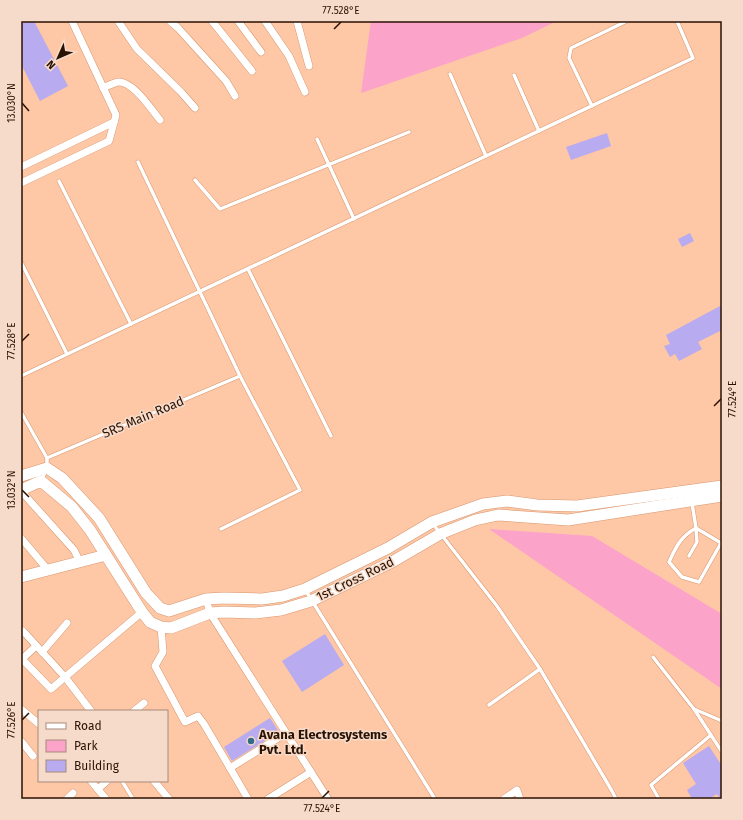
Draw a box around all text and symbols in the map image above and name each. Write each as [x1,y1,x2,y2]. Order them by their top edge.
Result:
text: 77.528°E [322,5,360,17]
north arrow [38,38,78,78]
text: N [44,58,58,72]
text: 13.030°N [6,83,18,123]
text: 77.528°E [6,322,18,360]
text: 77.524°E [727,381,739,417]
street label: SRS Main Road [100,393,186,441]
text: 13.032°N [6,471,18,509]
street label: 1st Cross Road [314,554,396,604]
text: 77.526°E [6,701,18,739]
legend [38,710,168,782]
text: Road [74,719,102,733]
place label: Avana Electrosystems Pvt. Ltd. [258,727,388,757]
marker: Avana Electrosystems Pvt. Ltd. [246,736,256,746]
text: Park [74,739,98,753]
text: Building [74,759,120,773]
text: 77.524°E [304,803,340,815]

